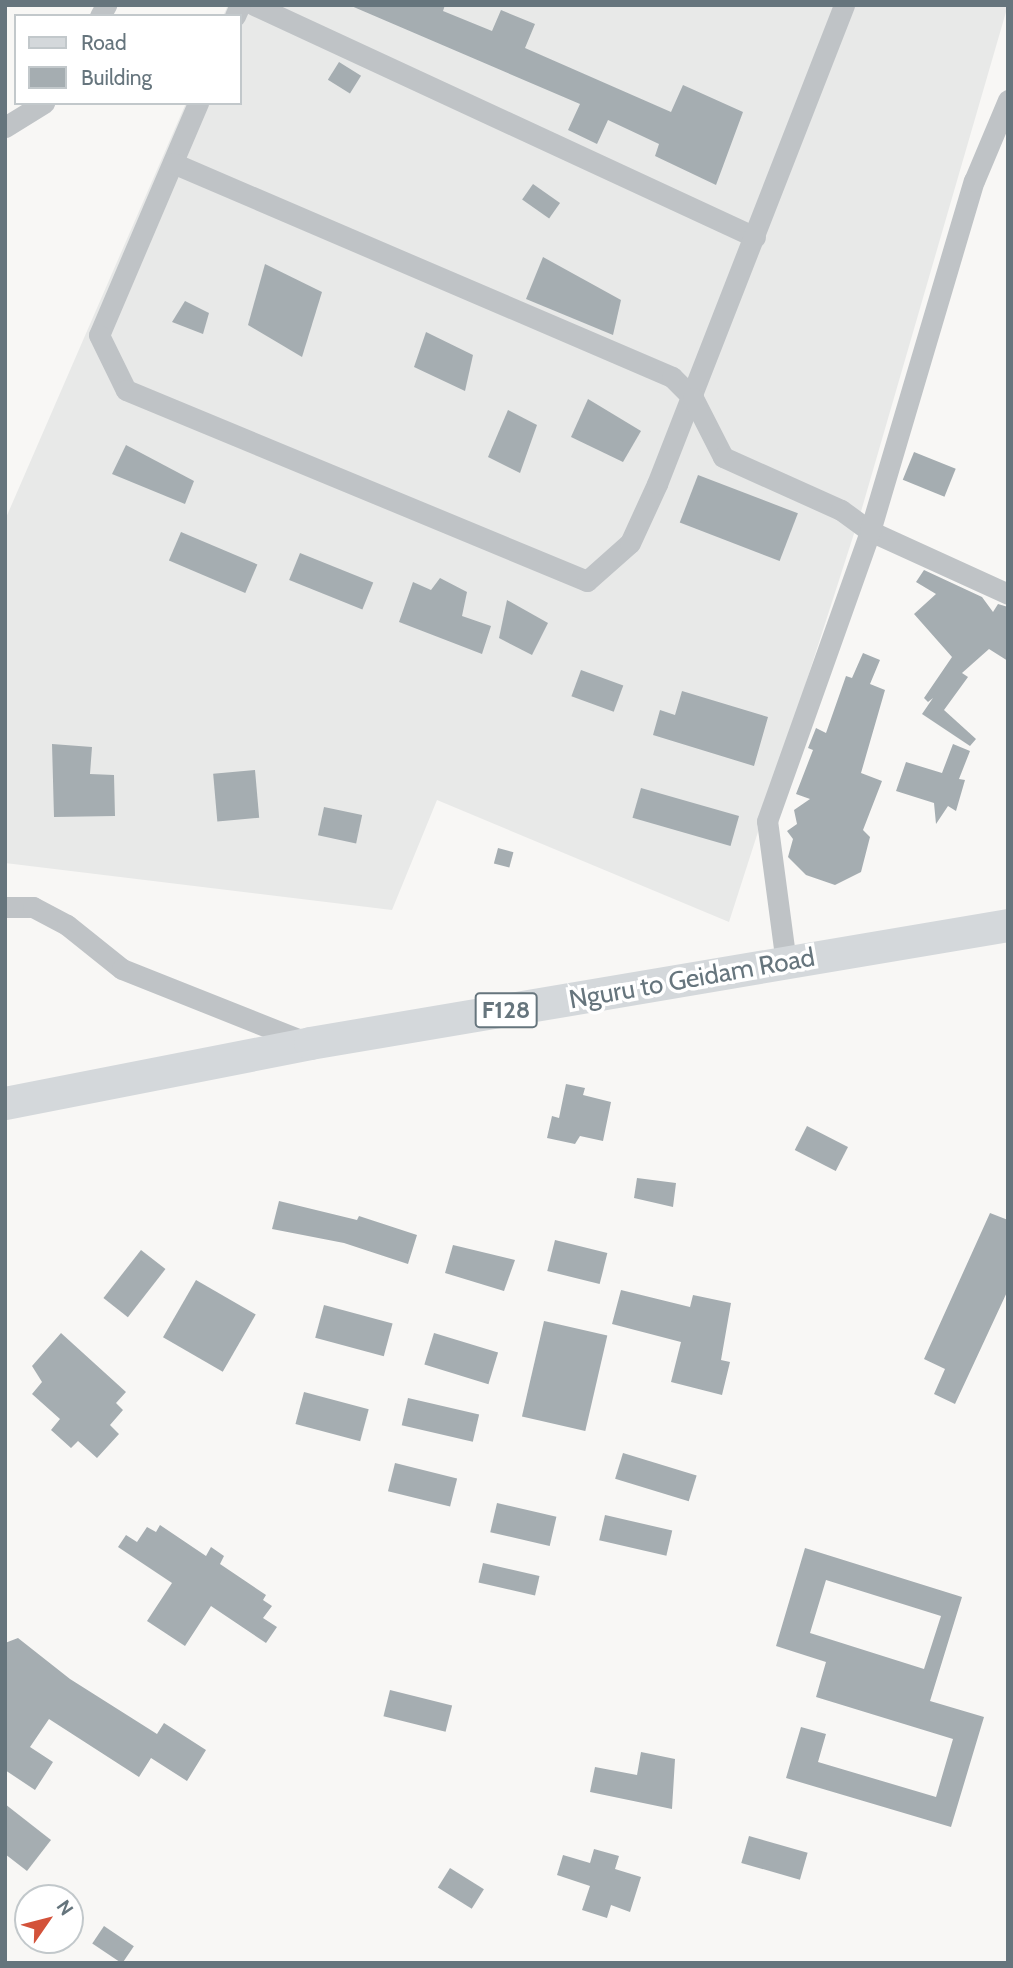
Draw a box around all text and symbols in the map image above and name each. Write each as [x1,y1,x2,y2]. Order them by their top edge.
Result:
legend [14,14,242,105]
text: Road [81,30,127,55]
text: Building [81,65,152,90]
street label: Nguru to Geidam Road [567,942,817,1016]
road number: F128 [475,990,538,1030]
north arrow [14,1884,84,1954]
text: N [52,1896,78,1920]

